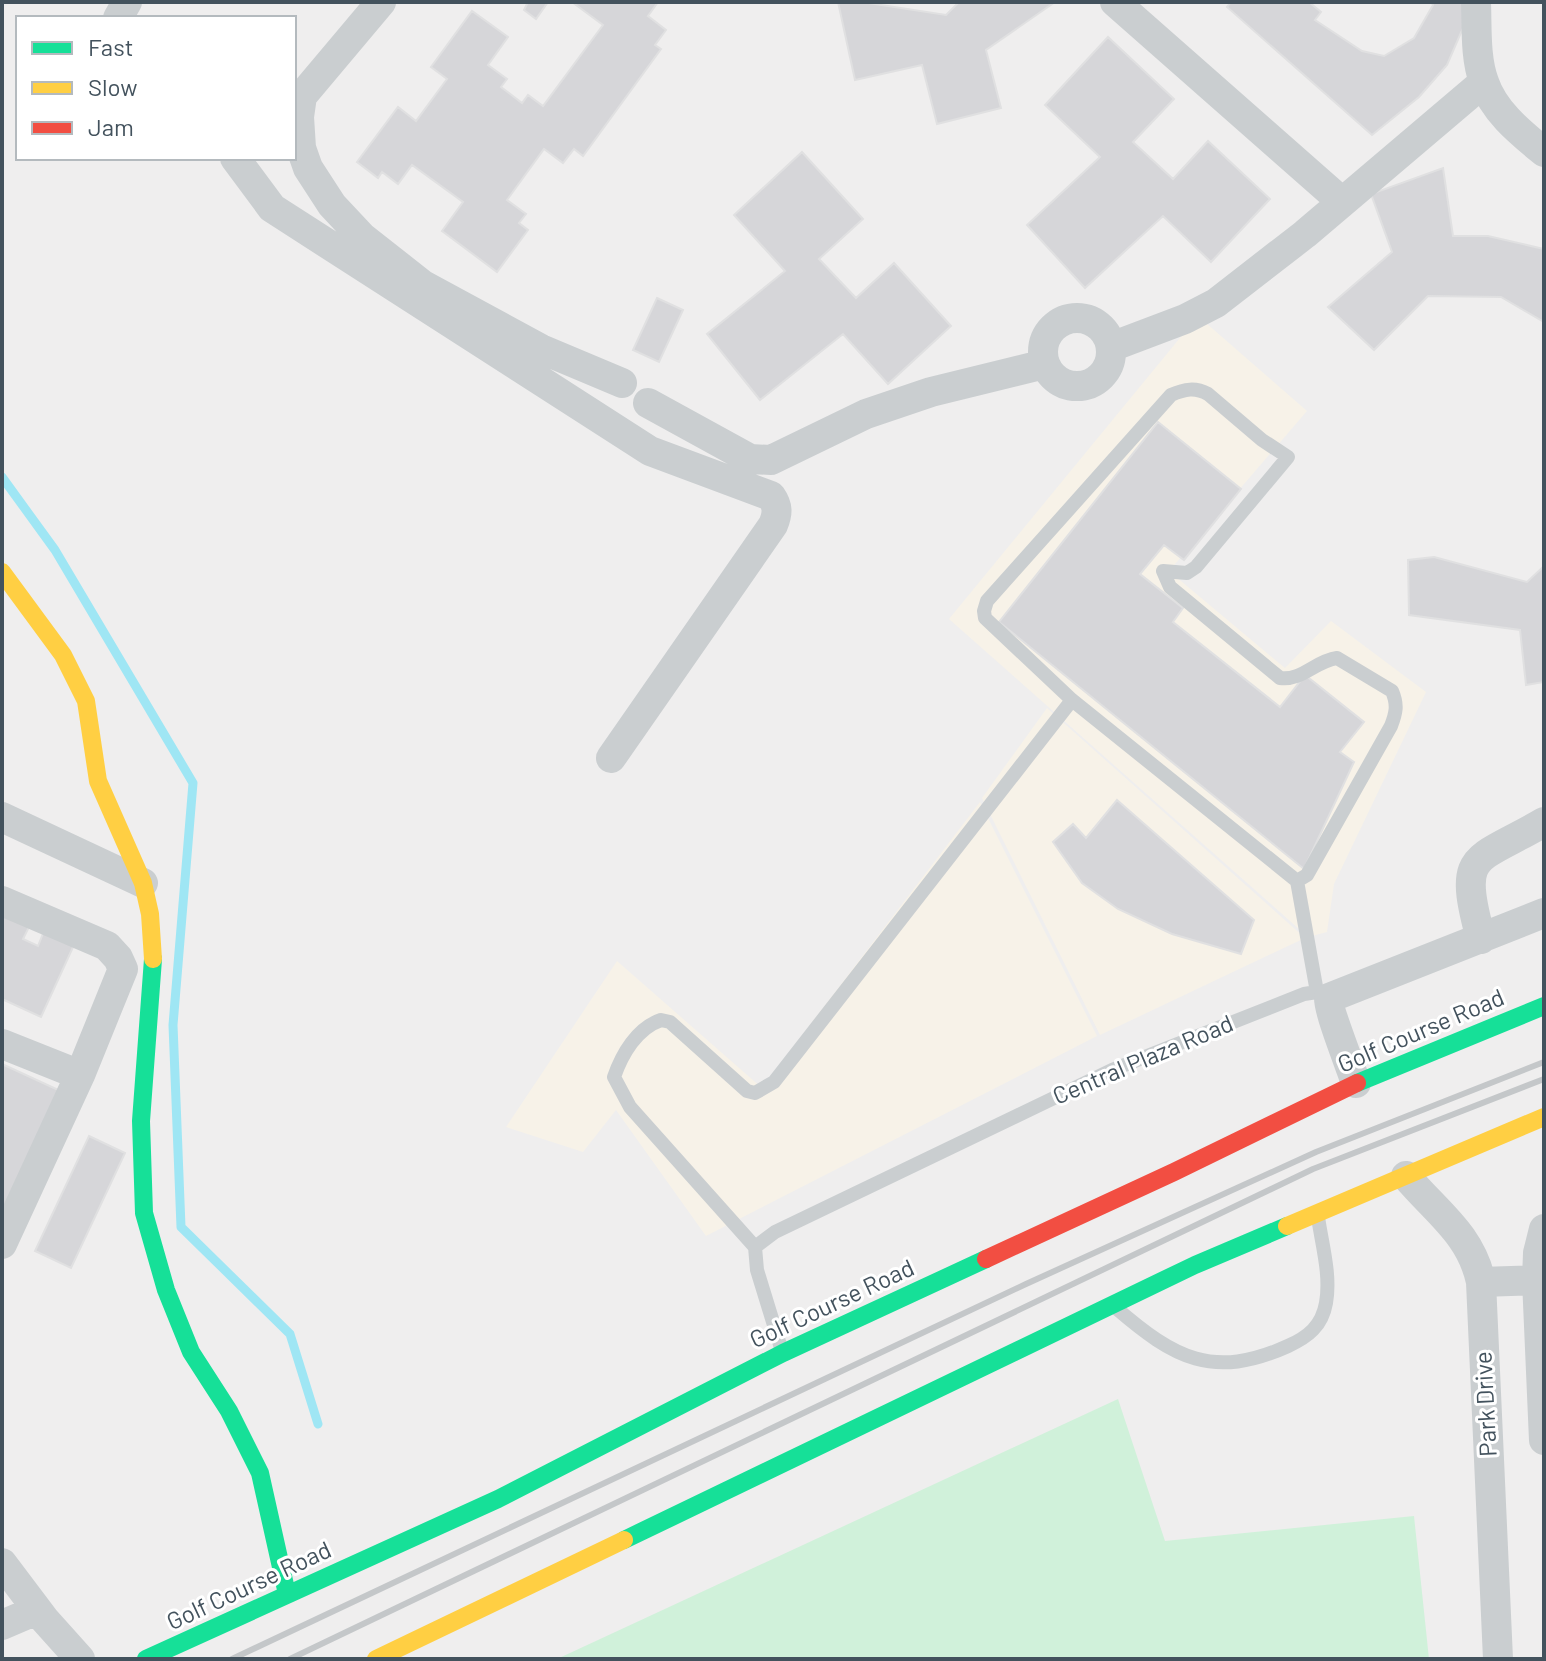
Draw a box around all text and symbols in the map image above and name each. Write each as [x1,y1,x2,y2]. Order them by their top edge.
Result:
legend [16,16,296,160]
text: Fast [88,32,133,61]
text: Slow [88,72,137,101]
text: Jam [88,112,134,141]
street label: Golf Course Road [1333,981,1508,1078]
street label: Central Plaza Road [1048,1008,1237,1110]
street label: Golf Course Road [745,1252,918,1353]
street label: Park Drive [1467,1351,1502,1457]
street label: Golf Course Road [162,1534,335,1635]

